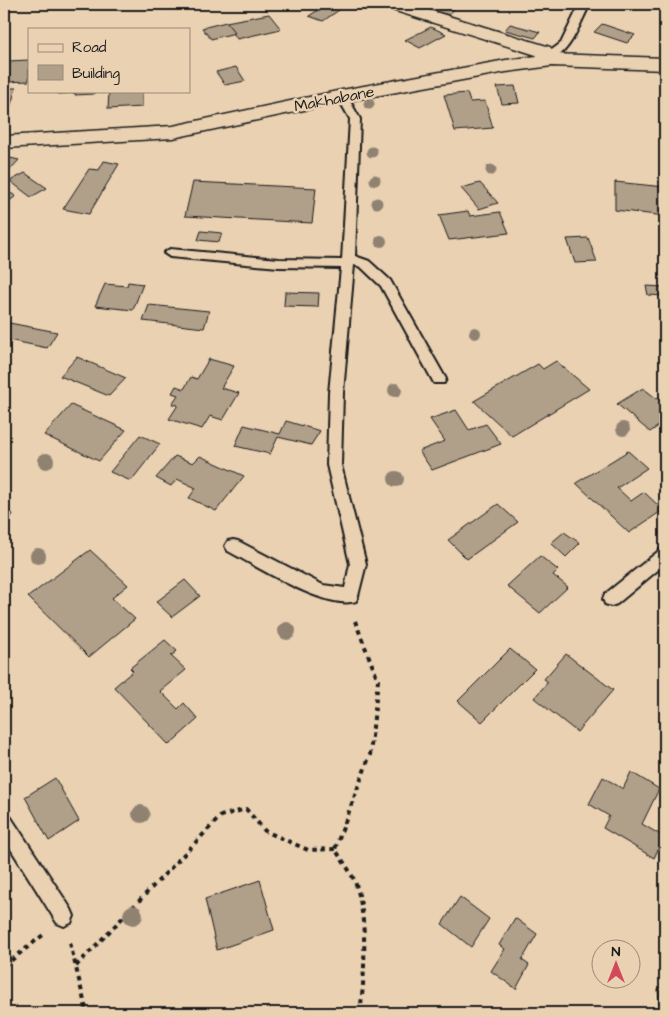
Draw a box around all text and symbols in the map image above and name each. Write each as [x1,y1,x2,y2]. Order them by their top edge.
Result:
legend [28,28,190,92]
text: Road [72,37,107,58]
text: Building [72,63,120,85]
street label: Makhabane [292,80,376,118]
north arrow [592,940,642,990]
text: N [612,942,621,962]

